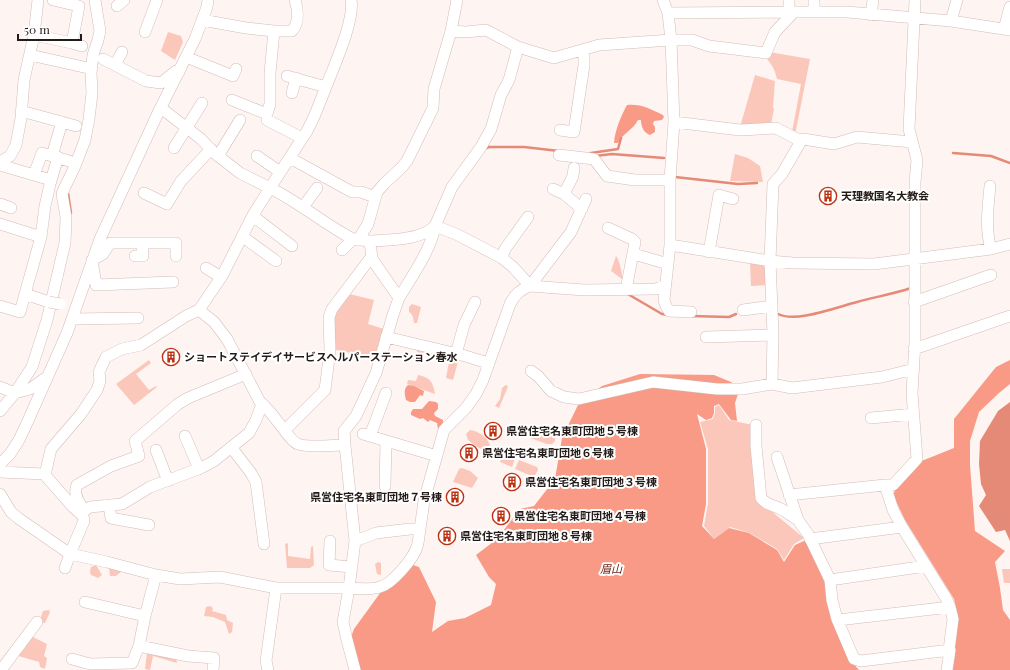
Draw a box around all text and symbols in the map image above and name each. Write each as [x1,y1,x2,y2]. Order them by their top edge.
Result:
scale bar [18,16,81,42]
text: 50 m [24,21,50,37]
building icon: 天理教国名大教会 [818,186,838,206]
place label: 天理教国名大教会 [841,188,929,203]
building icon: ショートステイデイサービスヘルパーステーション春水 [161,347,181,367]
place label: ショートステイデイサービスヘルパーステーション春水 [184,349,457,364]
building icon: 県営住宅名東町団地５号棟 [483,421,503,441]
place label: 県営住宅名東町団地５号棟 [506,423,638,438]
building icon: 県営住宅名東町団地６号棟 [459,443,479,463]
place label: 県営住宅名東町団地６号棟 [482,445,614,460]
building icon: 県営住宅名東町団地３号棟 [502,472,522,492]
place label: 県営住宅名東町団地３号棟 [525,474,657,489]
building icon: 県営住宅名東町団地７号棟 [445,487,465,507]
place label: 県営住宅名東町団地７号棟 [310,489,442,504]
building icon: 県営住宅名東町団地４号棟 [491,506,511,526]
place label: 県営住宅名東町団地４号棟 [514,508,646,523]
building icon: 県営住宅名東町団地８号棟 [437,526,457,546]
place label: 県営住宅名東町団地８号棟 [460,528,592,543]
park label: 眉山 [600,561,623,576]

